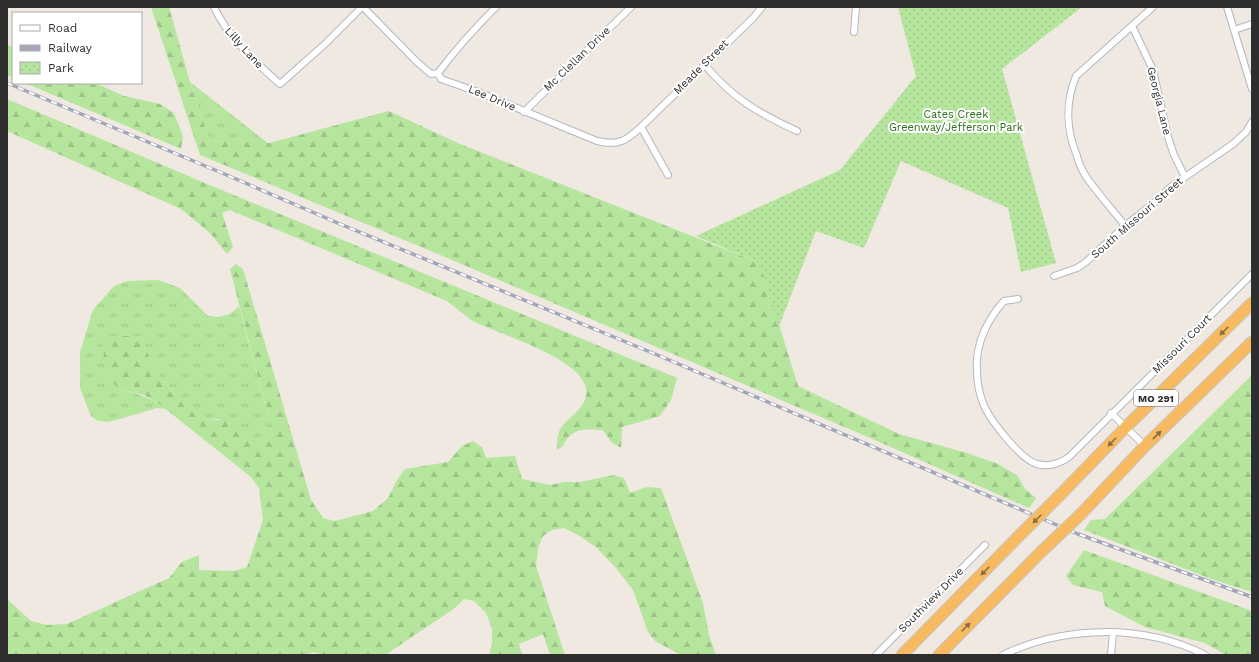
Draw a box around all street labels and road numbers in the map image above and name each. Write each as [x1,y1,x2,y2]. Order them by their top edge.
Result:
street label: Mc Clellan Drive [541,24,613,94]
street label: Lilly Lane [222,25,266,71]
street label: Meade Street [671,37,731,97]
street label: Georgia Lane [1144,66,1174,136]
street label: Lee Drive [466,82,518,114]
street label: South Missouri Street [1089,174,1186,261]
street label: Missouri Court [1150,311,1215,376]
road number: MO 291 [1134,390,1178,406]
street label: Southview Drive [896,565,966,635]

